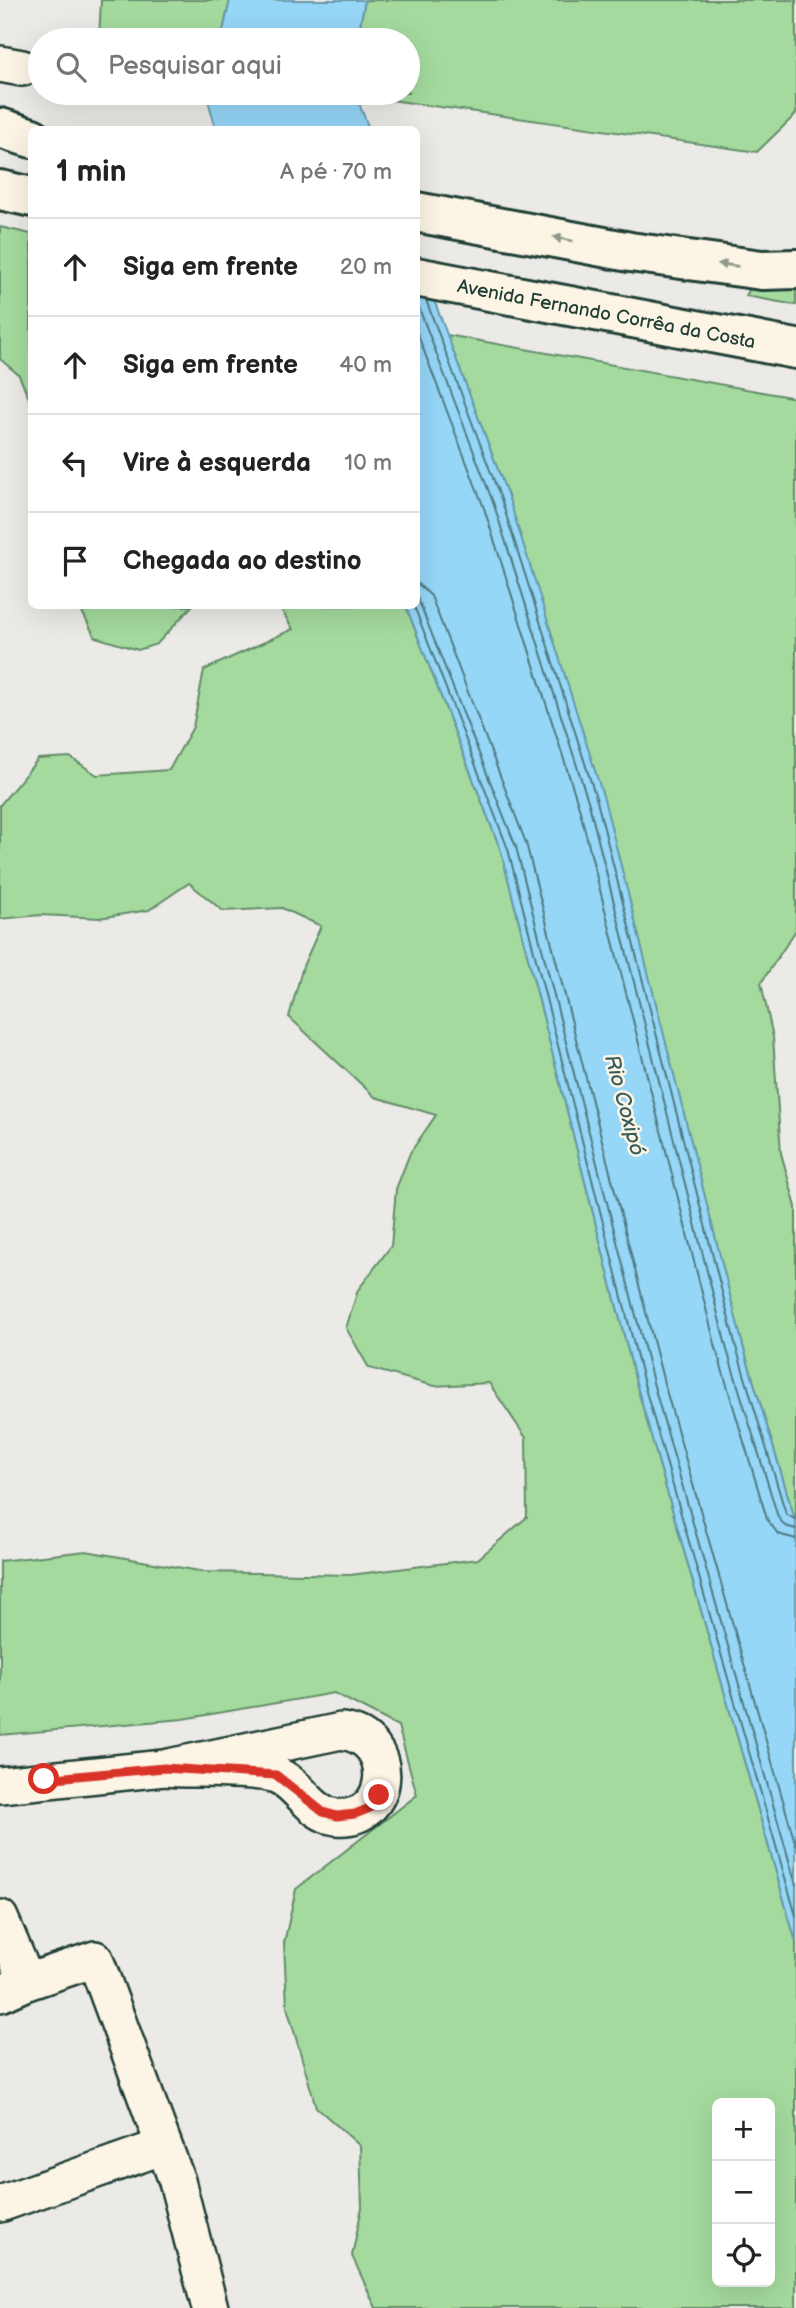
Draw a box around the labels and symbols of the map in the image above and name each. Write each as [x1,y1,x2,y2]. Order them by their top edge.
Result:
one-way arrow [552,234,574,245]
one-way arrow [717,260,739,271]
street label: Avenida Fernando Corrêa da Costa [455,275,757,354]
water label: Rio Coxipó [599,1052,650,1158]
route start [28,1763,59,1794]
route end [363,1779,394,1810]

